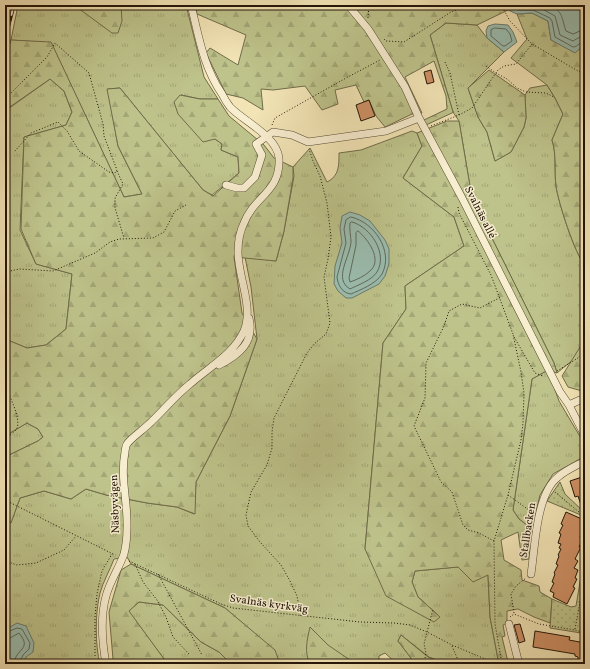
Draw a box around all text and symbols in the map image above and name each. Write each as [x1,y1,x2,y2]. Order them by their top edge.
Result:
street label: Svalnäs allé [460,184,499,241]
street label: Näsbyvägen [107,474,124,534]
street label: Stallbacken [517,501,540,559]
street label: Svalnäs kyrkväg [229,592,309,617]

